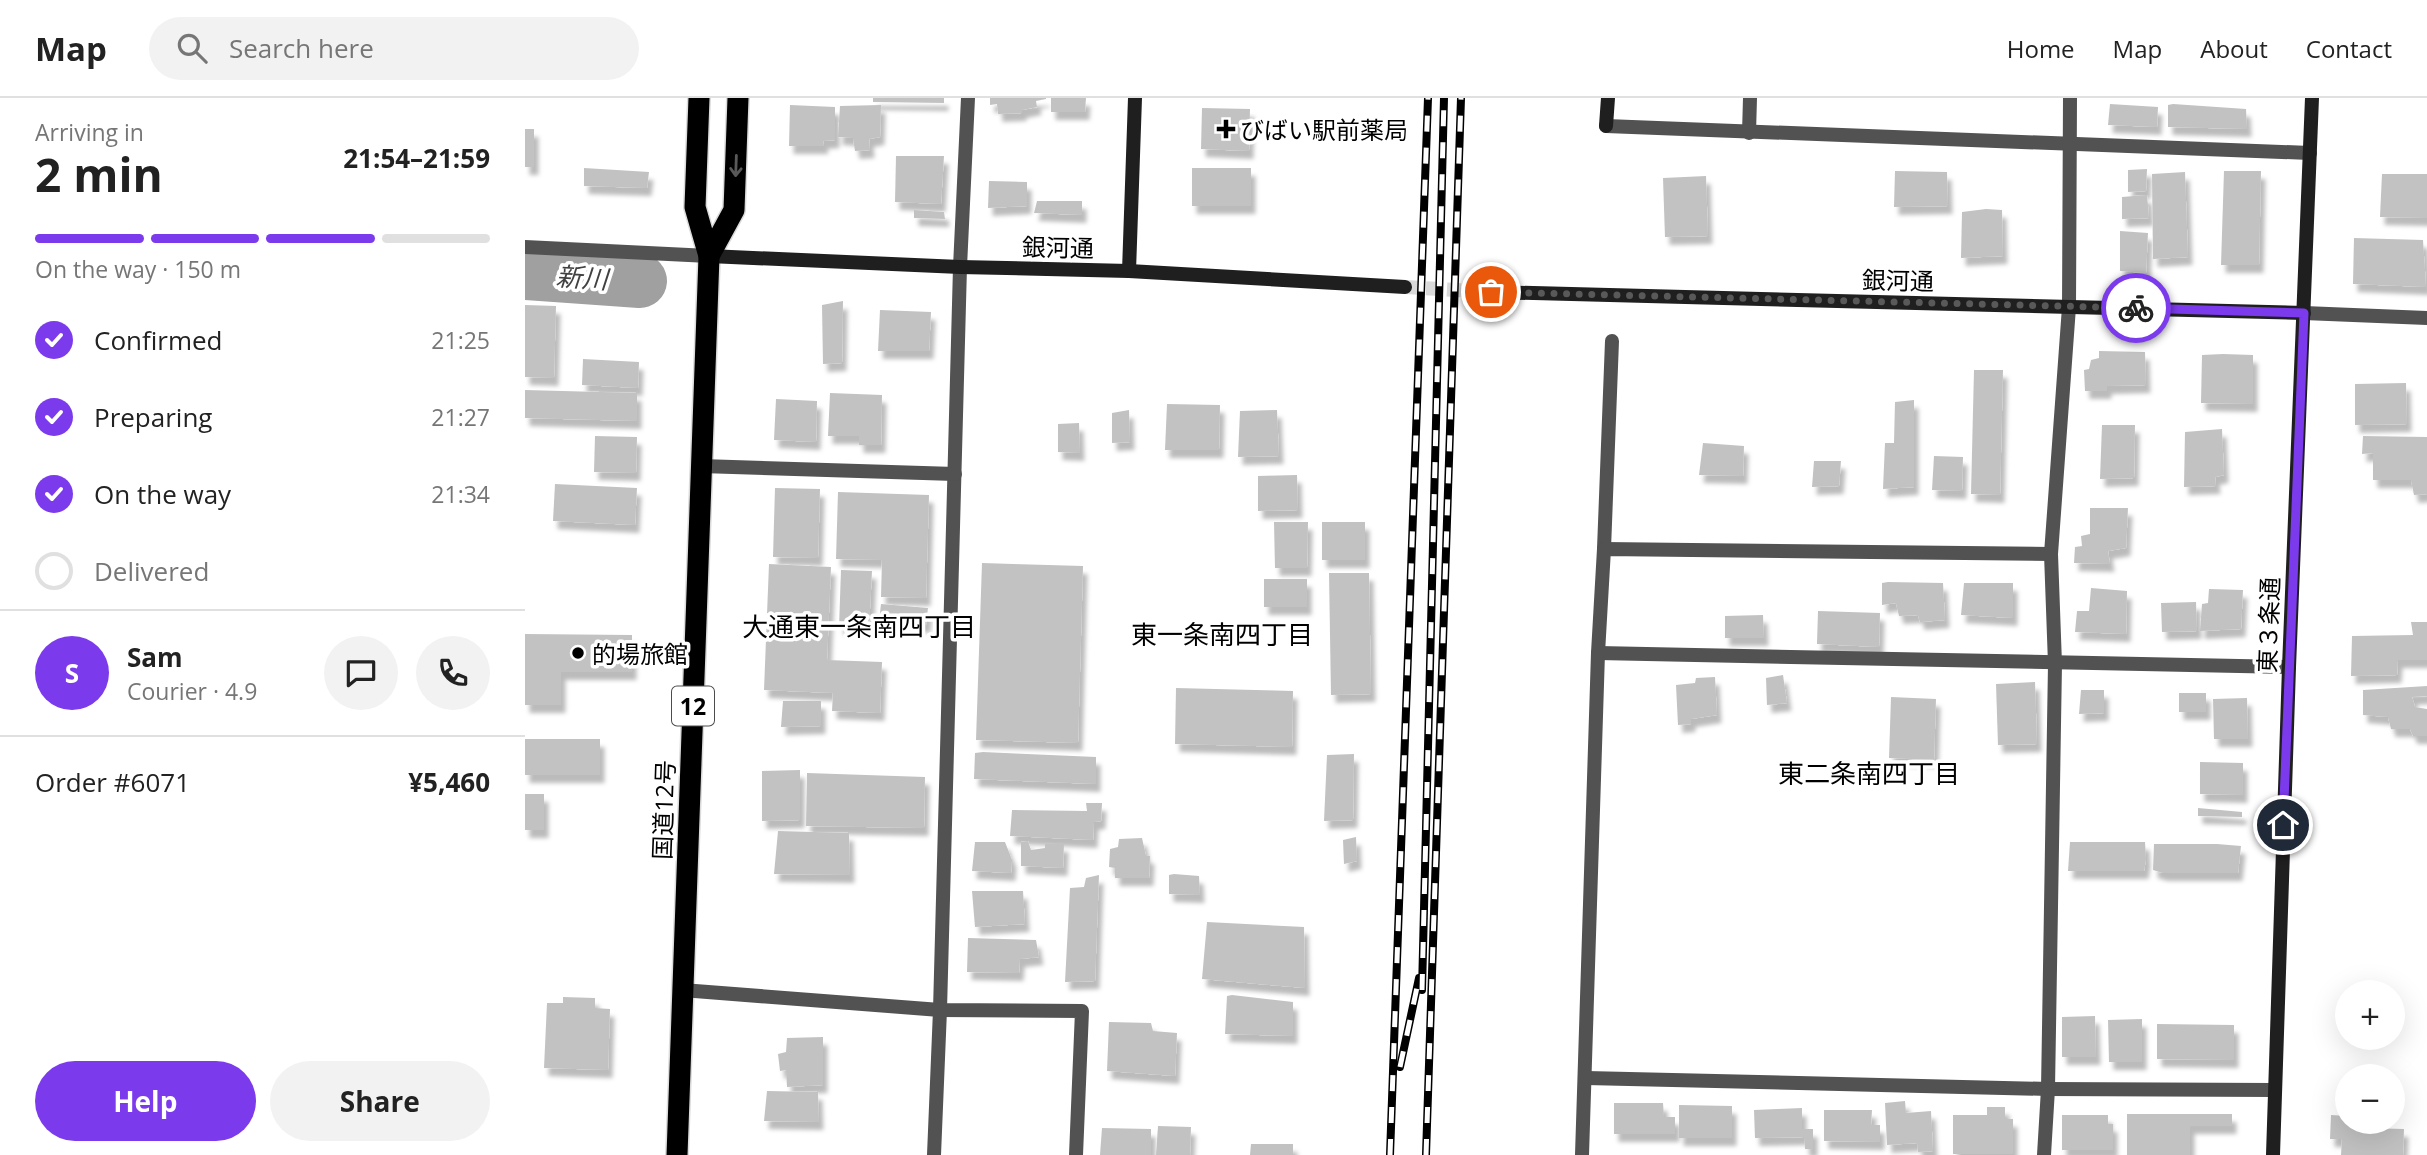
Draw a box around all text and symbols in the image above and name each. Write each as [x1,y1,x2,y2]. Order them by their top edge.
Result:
search box [149,17,639,80]
text: Map [35,26,107,71]
icon: search [173,29,211,67]
text: Search here [229,30,374,66]
text: Home [2007,32,2075,65]
text: Map [2113,32,2162,65]
text: About [2200,32,2268,65]
text: Contact [2306,32,2392,65]
place label: びばい駅前薬局 [1240,113,1408,146]
text: Arriving in [35,116,144,148]
marker: びばい駅前薬局 [1218,121,1234,137]
text: 21:54–21:59 [343,140,490,176]
text: 2 min [35,143,163,205]
one-way arrow [729,154,743,177]
street label: 銀河通 [1022,230,1094,264]
text: On the way · 150 m [35,253,241,285]
water label: 新川 [555,257,612,297]
pin [1461,262,1521,322]
street label: 銀河通 [1862,263,1934,297]
icon: bag [1472,273,1510,311]
courier [2101,273,2171,343]
icon: bike [2117,289,2155,327]
icon: check [35,321,73,359]
text: Confirmed [94,322,222,358]
text: 21:25 [431,324,490,356]
icon: check [35,398,73,436]
text: Preparing [94,399,212,435]
text: 21:27 [431,401,490,433]
icon: check [35,475,73,513]
text: On the way [94,476,231,512]
text: 21:34 [431,478,490,510]
text: Delivered [94,553,209,589]
street label: 東３条通 [2250,576,2286,674]
district label: 大通東一条南四丁目 [742,608,976,644]
district label: 東一条南四丁目 [1131,616,1313,652]
button: chat [324,636,398,710]
button: phone [416,636,490,710]
place label: 的場旅館 [592,637,688,670]
text: Sam [127,639,183,675]
marker: 的場旅館 [570,645,586,661]
text: S [65,655,79,691]
text: Courier · 4.9 [127,675,257,707]
road number: 12 [672,686,714,726]
district label: 東二条南四丁目 [1778,755,1960,791]
street label: 国道12号 [645,760,681,860]
text: Order #6071 [35,764,190,800]
text: ¥5,460 [408,764,490,800]
pin [2253,795,2313,855]
icon: home [2264,806,2302,844]
map controls [2335,980,2405,1134]
button: + [2335,980,2405,1050]
button: Help [35,1061,256,1141]
button: Share [270,1061,490,1141]
button: − [2335,1064,2405,1134]

